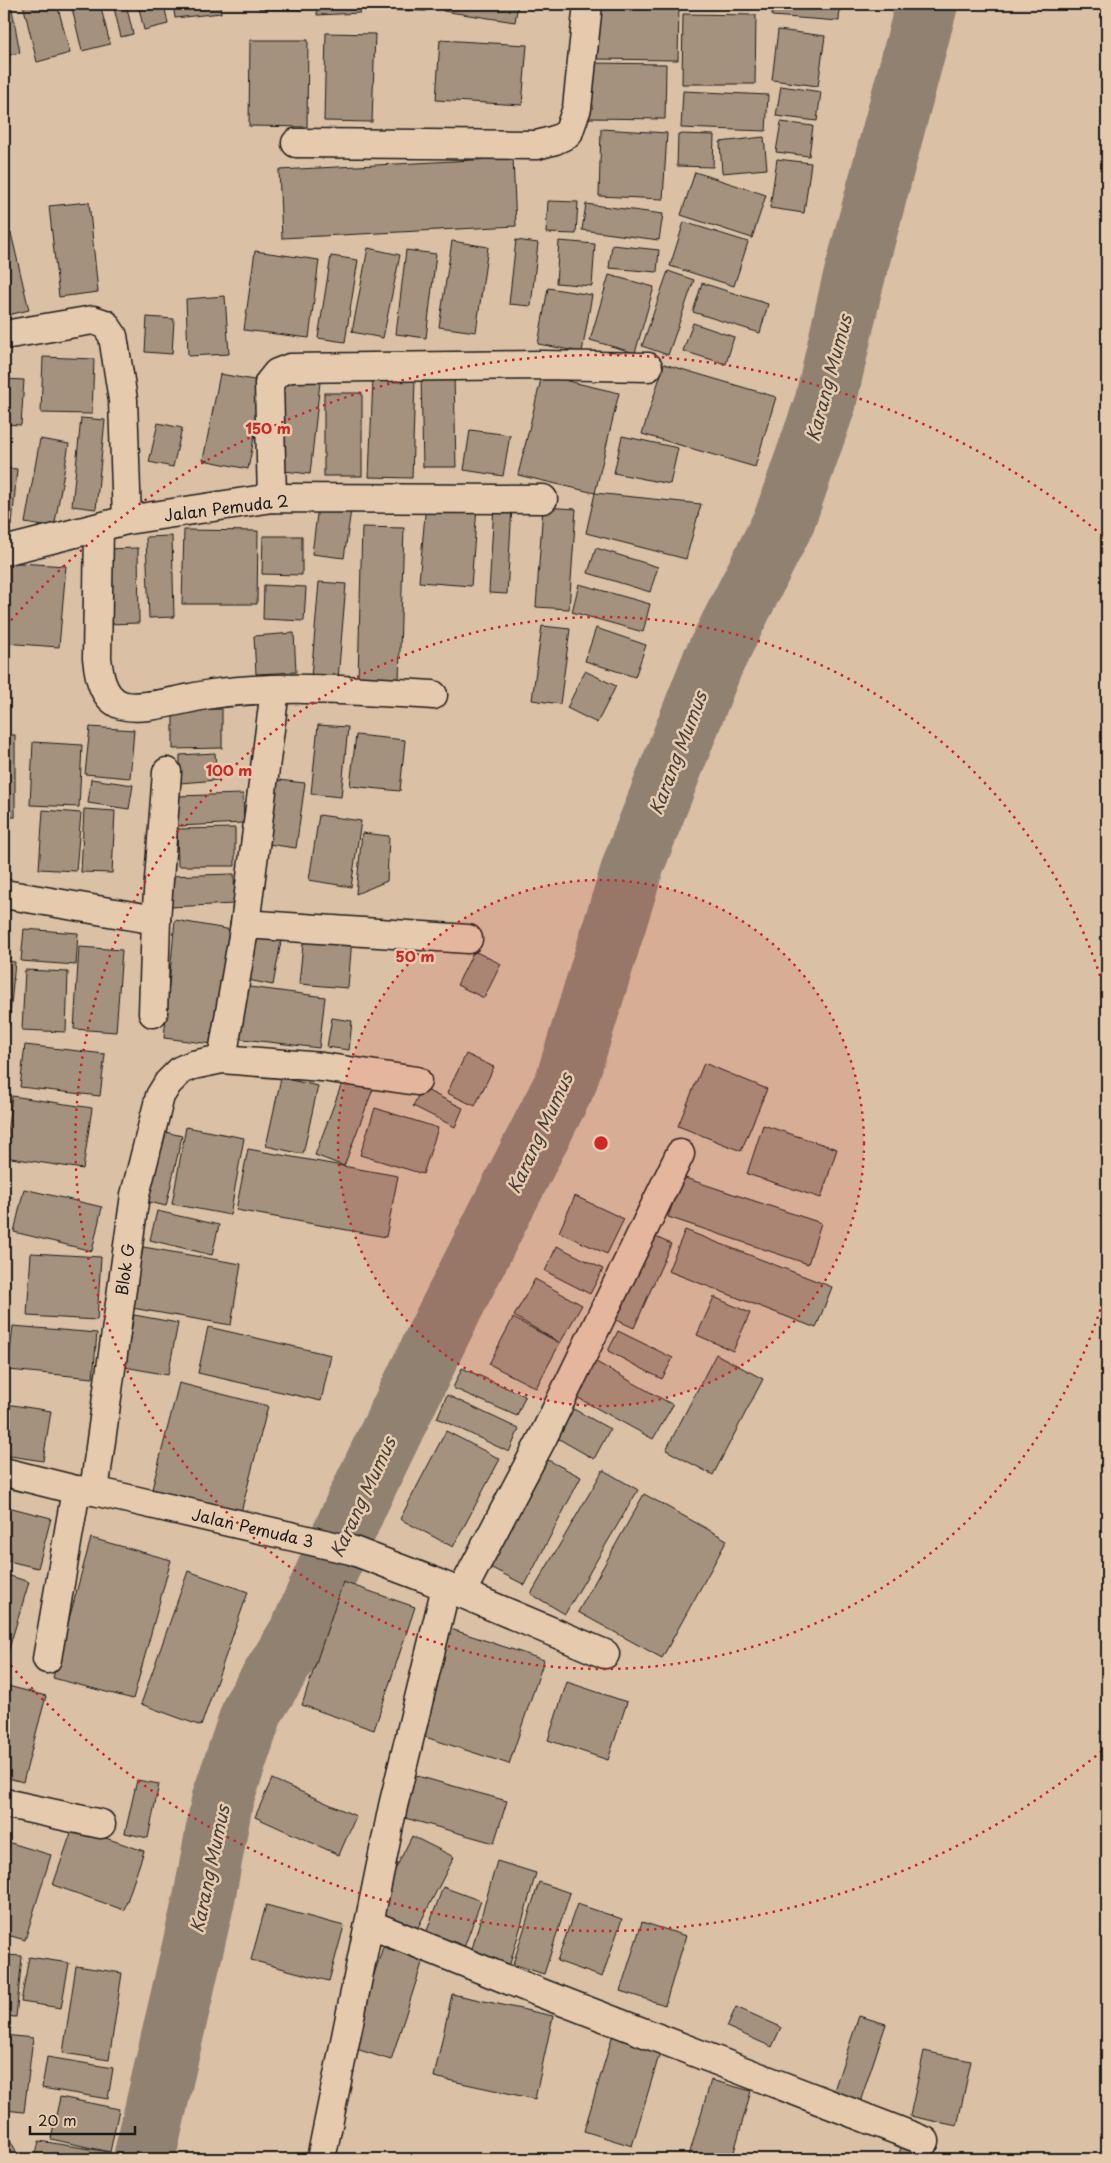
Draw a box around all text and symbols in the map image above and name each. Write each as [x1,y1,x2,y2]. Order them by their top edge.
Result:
water label: Karang Mumus [798,310,858,444]
text: 150 m [245,416,291,439]
street label: Jalan Pemuda 2 [162,487,290,527]
water label: Karang Mumus [641,686,713,818]
text: 100 m [206,758,252,781]
text: 50 m [396,944,434,967]
water label: Karang Mumus [499,1067,579,1198]
centre of rings [592,1134,610,1152]
street label: Blok G [108,1241,140,1297]
water label: Karang Mumus [322,1431,402,1562]
street label: Jalan Pemuda 3 [190,1501,316,1553]
water label: Karang Mumus [182,1801,236,1935]
scale bar [30,2103,135,2135]
text: 20 m [38,2108,77,2131]

